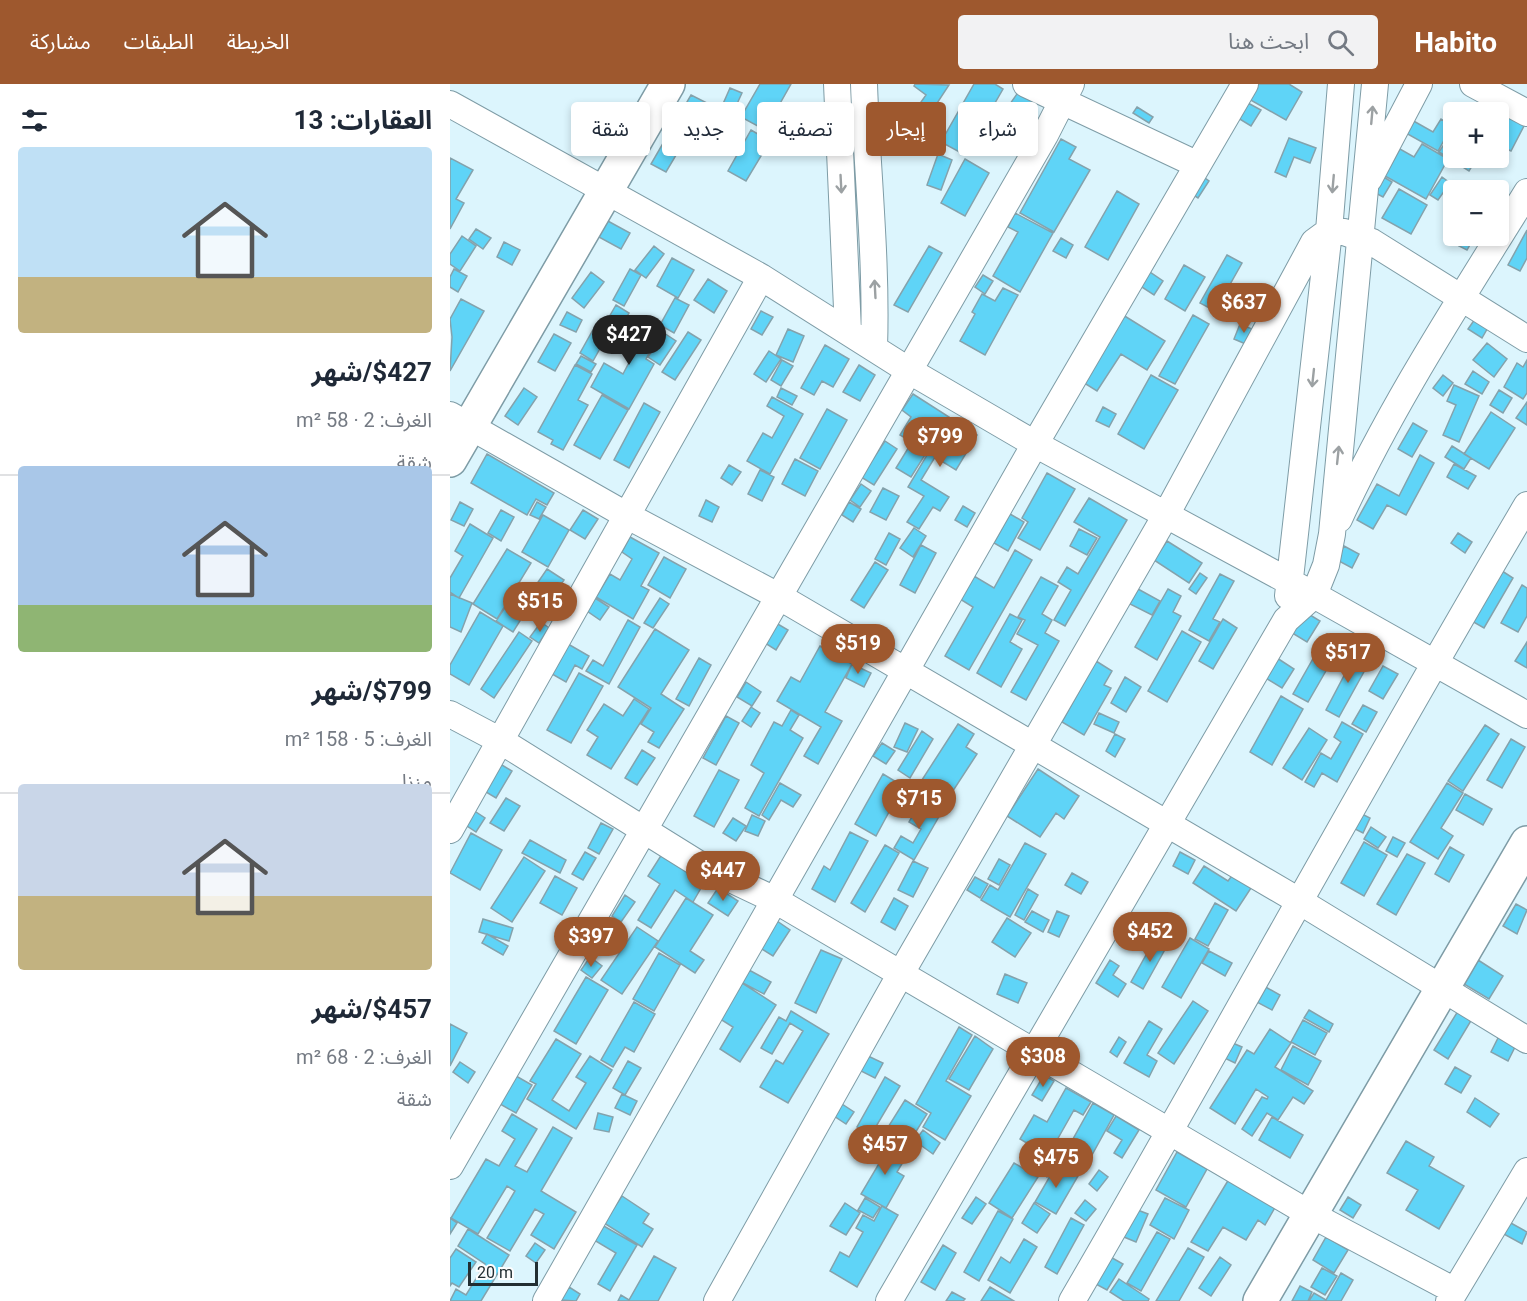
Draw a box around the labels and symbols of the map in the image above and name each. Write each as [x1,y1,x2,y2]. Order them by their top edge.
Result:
one-way arrow [1367,106,1378,126]
one-way arrow [836,174,847,194]
one-way arrow [1327,174,1338,194]
one-way arrow [870,280,881,300]
pin: $637 [1208,283,1280,334]
pin: $427 [593,315,665,366]
one-way arrow [1307,368,1318,387]
pin: $799 [904,417,976,468]
one-way arrow [1333,446,1344,466]
pin: $515 [504,582,576,633]
pin: $519 [822,624,894,675]
pin: $517 [1312,633,1384,684]
pin: $715 [883,779,955,830]
pin: $447 [687,851,759,902]
pin: $452 [1114,912,1186,963]
pin: $397 [555,917,627,968]
pin: $308 [1007,1037,1079,1088]
pin: $457 [849,1125,921,1176]
pin: $475 [1020,1138,1092,1189]
scale bar [468,1259,538,1286]

